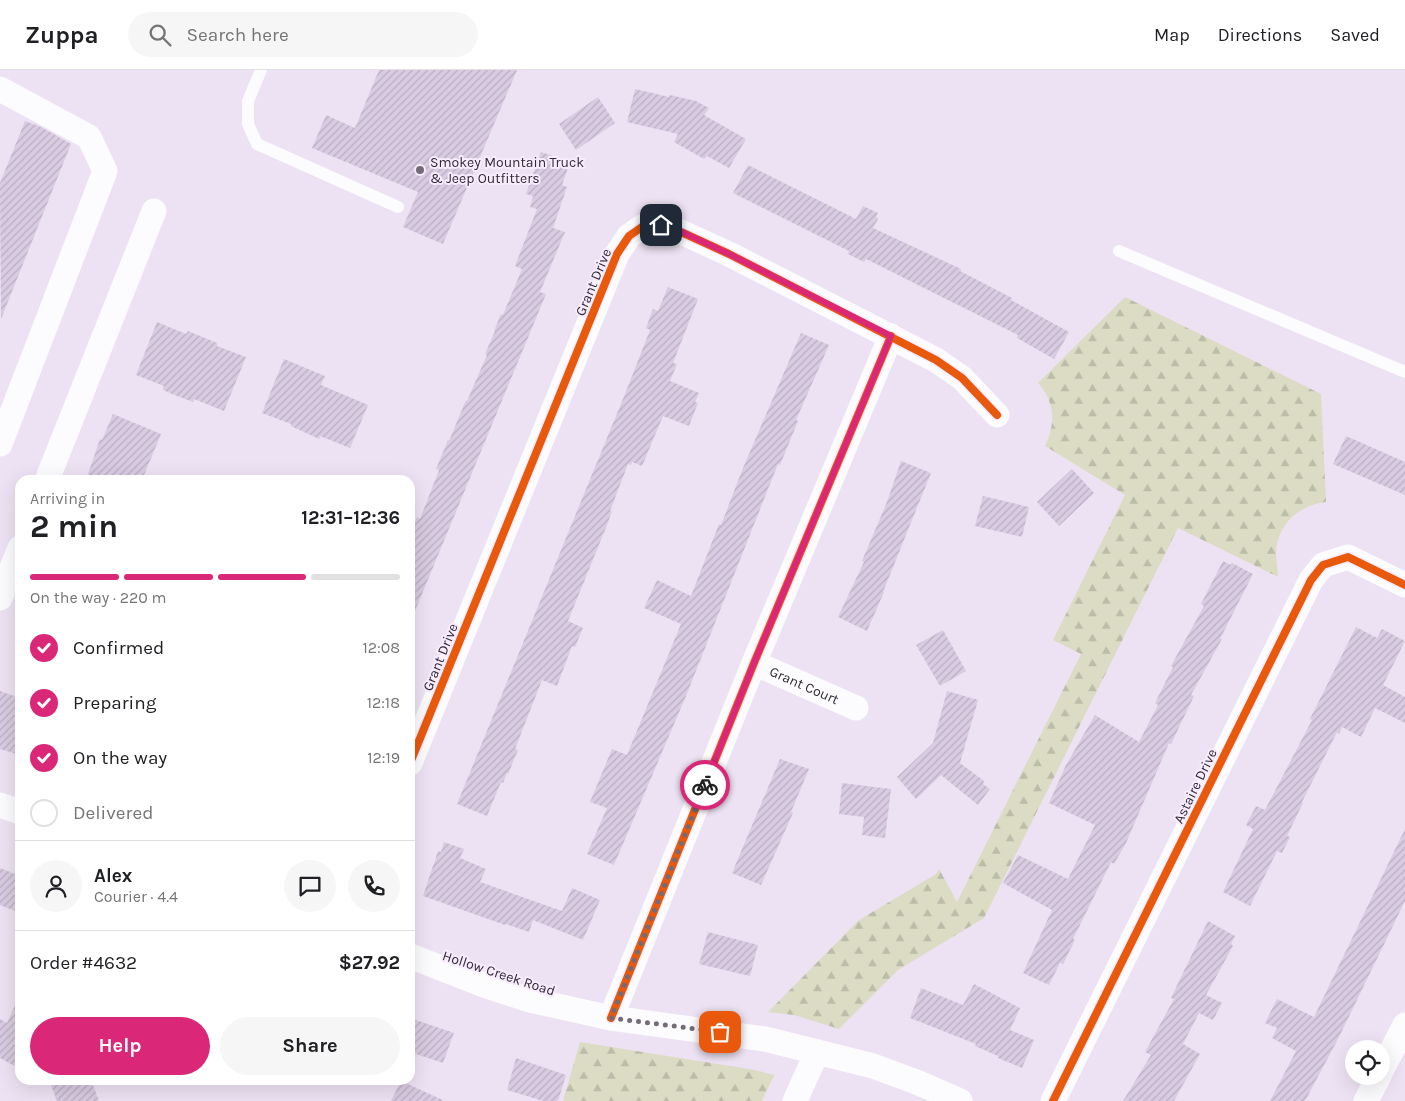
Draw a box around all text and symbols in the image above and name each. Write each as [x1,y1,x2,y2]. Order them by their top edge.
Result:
search box [128,12,478,57]
text: Zuppa [25,21,98,49]
icon: search [146,21,174,49]
text: Search here [186,24,289,46]
text: Map [1154,24,1190,46]
text: Directions [1218,24,1302,46]
text: Saved [1330,24,1380,46]
place label: Smokey Mountain Truck & Jeep Outfitters [430,154,584,187]
marker: Smokey Mountain Truck & Jeep Outfitters [414,164,426,176]
pin [640,204,682,246]
icon: home [647,211,675,239]
street label: Grant Drive [572,246,615,318]
text: Arriving in [30,489,105,508]
text: 12:31–12:36 [301,507,400,529]
text: 2 min [30,508,118,545]
text: On the way · 220 m [30,588,167,607]
street label: Grant Drive [419,621,462,694]
icon: check [30,634,58,662]
text: Confirmed [73,637,164,659]
text: 12:08 [362,638,400,657]
street label: Grant Court [767,663,841,708]
icon: check [30,689,58,717]
text: Preparing [73,692,156,714]
text: 12:18 [367,693,400,712]
icon: check [30,744,58,772]
street label: Astaire Drive [1170,746,1221,826]
text: On the way [73,747,167,769]
text: 12:19 [367,748,400,767]
courier [680,760,730,810]
icon: bike [691,771,719,799]
text: Delivered [73,802,153,824]
button: person [30,860,82,912]
button: chat [284,860,336,912]
button: phone [348,860,400,912]
text: Alex [94,865,132,887]
text: Courier · 4.4 [94,887,178,906]
street label: Hollow Creek Road [440,947,557,1000]
text: Order #4632 [30,952,137,974]
text: $27.92 [339,952,400,974]
pin [699,1011,741,1053]
button: Help [30,1017,210,1075]
button: Share [220,1017,400,1075]
icon: bag [706,1018,734,1046]
map controls [1345,1040,1390,1085]
button: locate [1345,1040,1390,1085]

